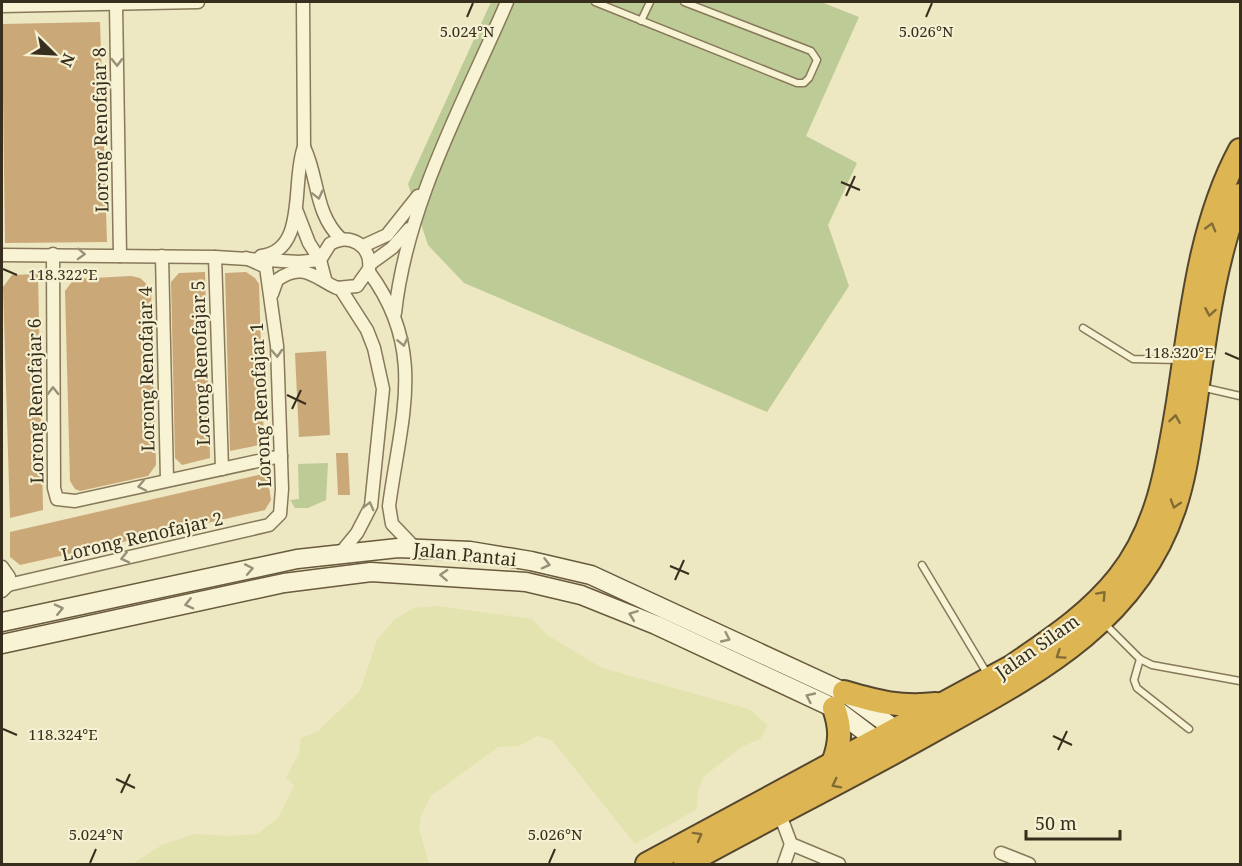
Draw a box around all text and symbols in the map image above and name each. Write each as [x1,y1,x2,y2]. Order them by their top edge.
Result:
text: 5.024°N [440,21,495,41]
text: 5.026°N [899,21,954,41]
north arrow [24,24,84,84]
street label: Lorong Renofajar 8 [87,47,113,213]
text: N [55,50,80,71]
one-way arrow [111,58,123,67]
one-way arrow [310,190,323,200]
one-way arrow [1203,222,1216,232]
one-way arrow [76,248,85,261]
text: 118.322°E [28,264,98,284]
street label: Lorong Renofajar 5 [185,280,215,446]
street label: Lorong Renofajar 4 [133,286,159,452]
one-way arrow [1204,307,1217,317]
street label: Lorong Renofajar 6 [22,318,48,484]
street label: Lorong Renofajar 1 [244,322,276,488]
one-way arrow [396,337,409,347]
text: 118.320°E [1144,342,1214,362]
one-way arrow [270,348,283,357]
one-way arrow [47,386,59,395]
one-way arrow [1168,414,1180,423]
one-way arrow [137,479,147,492]
one-way arrow [1170,498,1182,509]
one-way arrow [362,501,375,511]
street label: Lorong Renofajar 2 [59,506,225,566]
street label: Jalan Pantai [411,537,518,571]
one-way arrow [121,550,131,563]
one-way arrow [541,557,551,570]
one-way arrow [244,563,254,576]
one-way arrow [439,569,448,582]
one-way arrow [1095,592,1106,602]
one-way arrow [184,597,194,610]
one-way arrow [53,603,63,616]
street label: Jalan Silam [990,608,1084,684]
one-way arrow [628,610,639,623]
one-way arrow [720,630,731,642]
one-way arrow [1055,648,1066,659]
one-way arrow [806,692,817,704]
text: 118.324°E [28,724,98,744]
one-way arrow [832,776,843,788]
scale bar [1026,803,1120,841]
text: 50 m [1035,811,1077,835]
text: 5.024°N [69,824,124,844]
text: 5.026°N [528,824,583,844]
one-way arrow [692,832,702,843]

